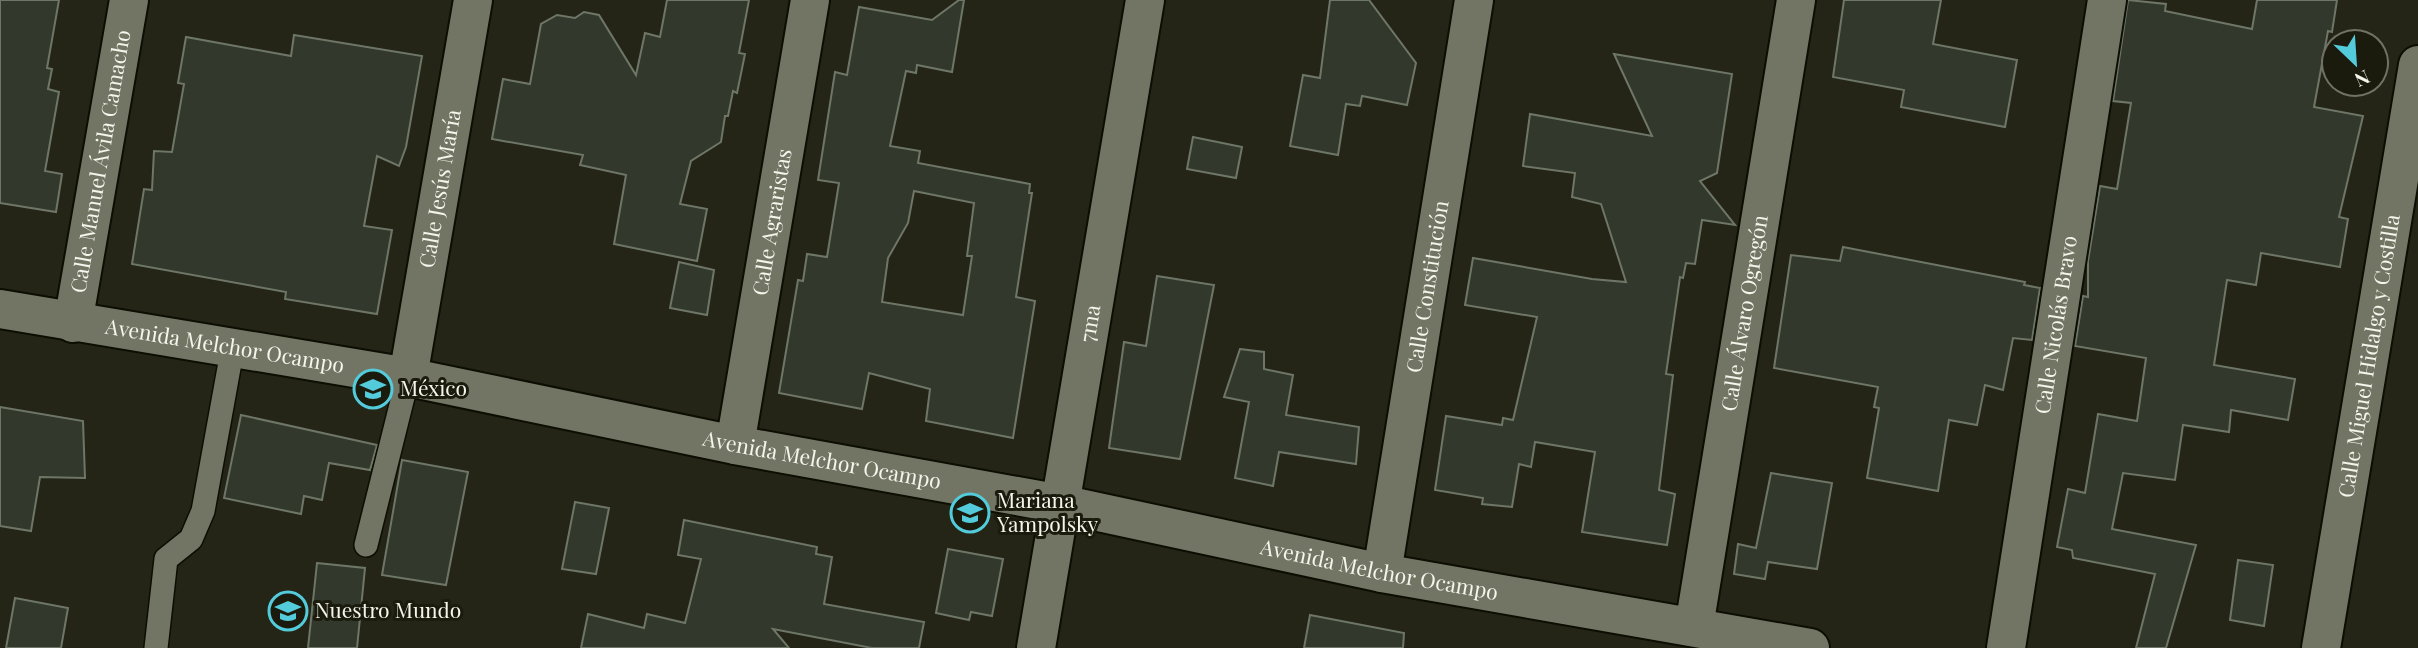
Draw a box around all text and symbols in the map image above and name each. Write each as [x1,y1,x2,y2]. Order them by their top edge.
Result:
street label: Calle Manuel Ávila Camacho [62,27,136,295]
north arrow [2320,28,2390,98]
text: N [2351,65,2374,94]
street label: Calle Jesús María [411,106,466,270]
street label: Calle Agraristas [744,146,797,297]
street label: Calle Constitución [1398,198,1454,375]
street label: Calle Miguel Hidalgo y Costilla [2330,211,2405,499]
street label: Calle Álvaro Ogregón [1713,212,1773,413]
street label: Calle Nicolás Bravo [2027,233,2082,416]
street label: 7ma [1072,302,1106,344]
street label: Avenida Melchor Ocampo [103,311,347,378]
school or university icon: México [352,368,394,410]
place label: México [400,373,467,401]
street label: Avenida Melchor Ocampo [700,423,944,494]
place label: Mariana Yampolsky [996,485,1099,537]
school or university icon: Mariana Yampolsky [949,492,991,534]
street label: Avenida Melchor Ocampo [1257,531,1501,605]
school or university icon: Nuestro Mundo [267,590,309,632]
place label: Nuestro Mundo [315,595,461,623]

